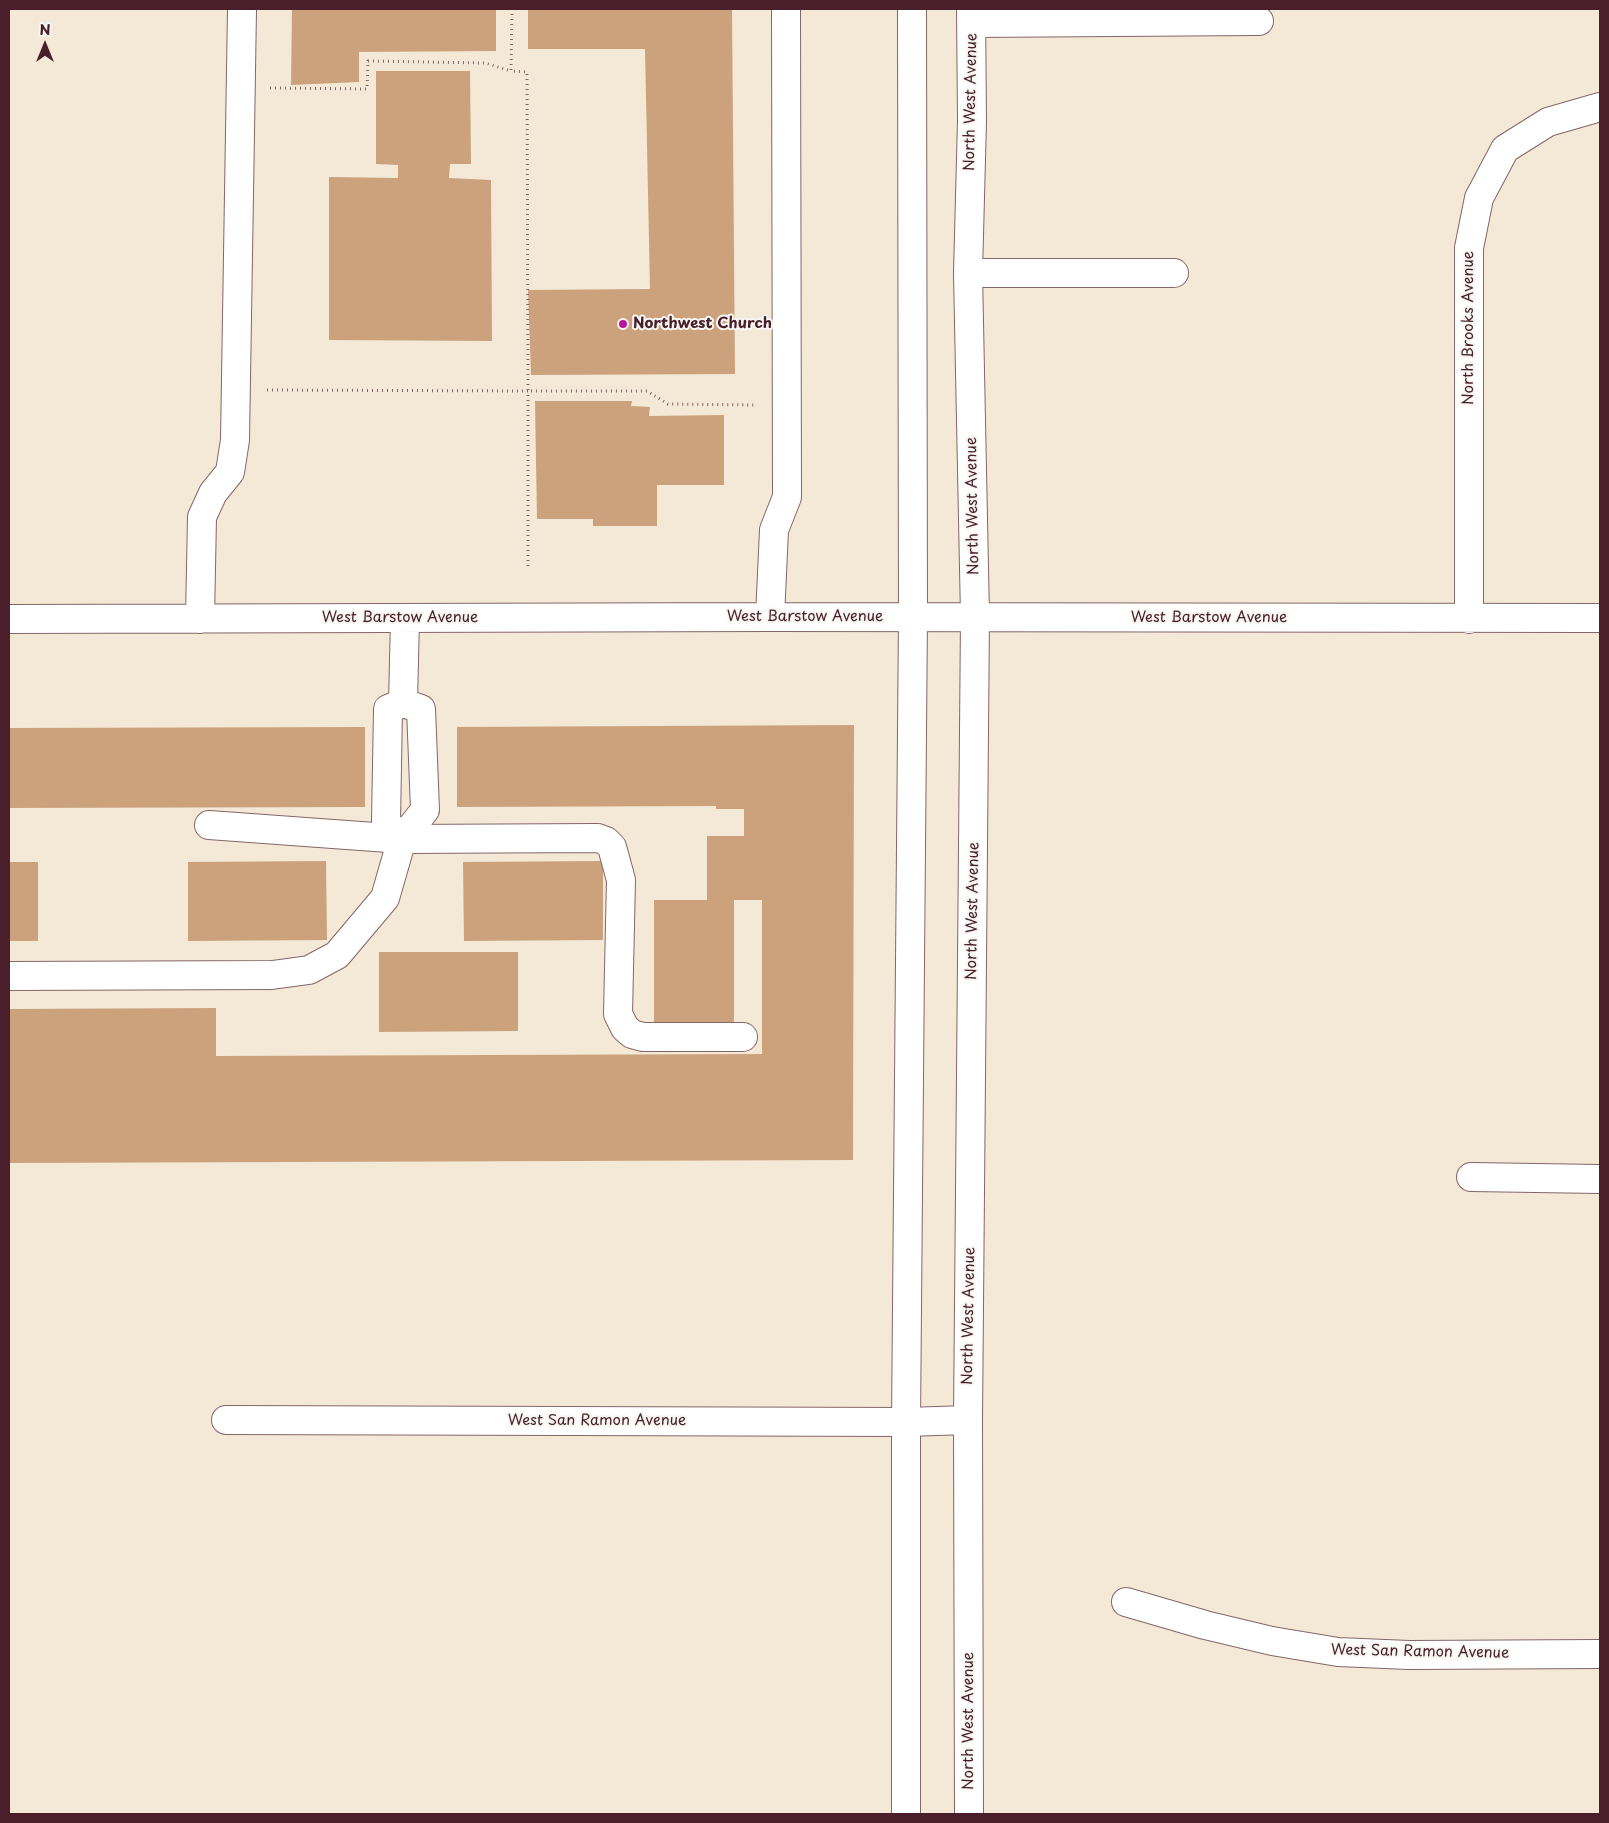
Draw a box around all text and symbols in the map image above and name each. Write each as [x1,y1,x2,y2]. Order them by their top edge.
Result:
text: N [39,19,51,40]
north arrow [20,20,70,70]
street label: North West Avenue [961,33,981,171]
street label: North Brooks Avenue [1460,251,1478,405]
place label: Northwest Church [633,315,772,333]
marker: Northwest Church [617,318,629,330]
street label: North West Avenue [963,437,983,575]
street label: West Barstow Avenue [727,608,883,626]
street label: West Barstow Avenue [322,609,478,627]
street label: West Barstow Avenue [1131,609,1287,627]
street label: North West Avenue [963,842,983,980]
street label: North West Avenue [959,1247,979,1385]
street label: West San Ramon Avenue [508,1412,686,1430]
street label: West San Ramon Avenue [1331,1641,1509,1663]
street label: North West Avenue [960,1652,978,1790]

